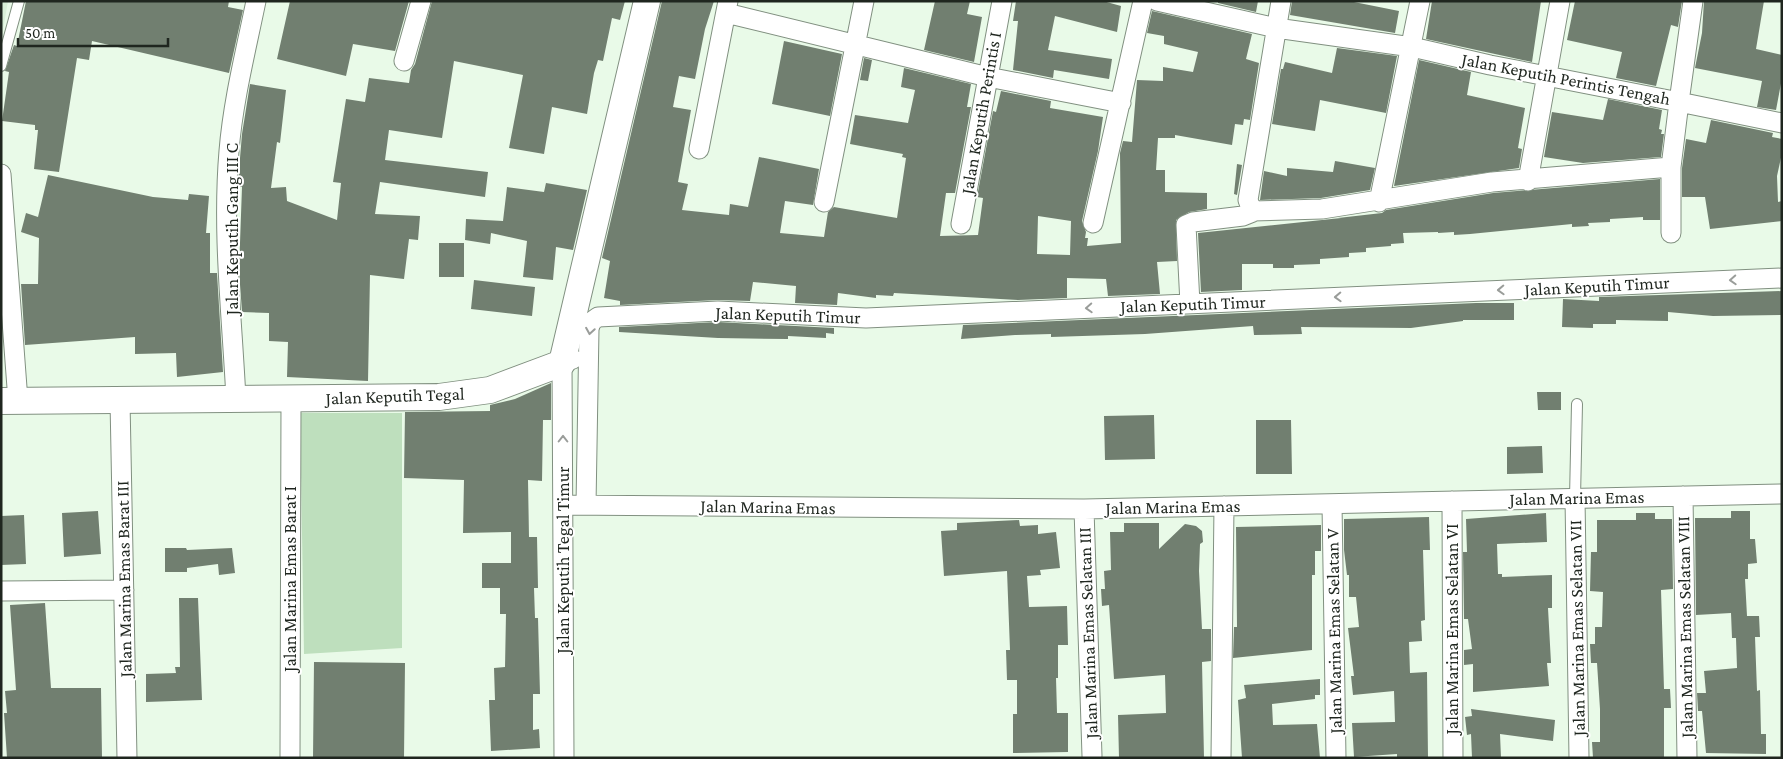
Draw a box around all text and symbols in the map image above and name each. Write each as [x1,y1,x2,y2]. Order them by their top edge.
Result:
scale bar [18,15,168,47]
text: 50 m [25,25,55,41]
street label: Jalan Keputih Perintis I [957,30,1005,198]
street label: Jalan Keputih Perintis Tengah [1458,49,1672,109]
street label: Jalan Keputih Gang III C [222,142,242,317]
street label: Jalan Keputih Timur [1522,272,1671,300]
one-way arrow [1729,275,1736,285]
one-way arrow [1497,285,1505,296]
street label: Jalan Keputih Timur [1118,291,1267,317]
one-way arrow [1334,292,1342,303]
street label: Jalan Keputih Timur [713,302,862,328]
one-way arrow [1084,303,1092,314]
one-way arrow [585,327,595,336]
street label: Jalan Keputih Tegal [323,384,465,408]
one-way arrow [558,435,568,442]
street label: Jalan Keputih Tegal Timur [553,466,573,656]
street label: Jalan Marina Emas Barat III [112,480,136,680]
street label: Jalan Marina Emas Barat I [280,486,300,674]
street label: Jalan Marina Emas [1507,487,1645,509]
street label: Jalan Marina Emas [698,496,836,518]
street label: Jalan Marina Emas [1103,496,1241,518]
street label: Jalan Marina Emas Selatan VIII [1673,516,1697,740]
street label: Jalan Marina Emas Selatan VII [1565,520,1589,738]
street label: Jalan Marina Emas Selatan VI [1442,524,1462,736]
street label: Jalan Marina Emas Selatan III [1074,527,1102,741]
street label: Jalan Marina Emas Selatan V [1322,527,1346,736]

